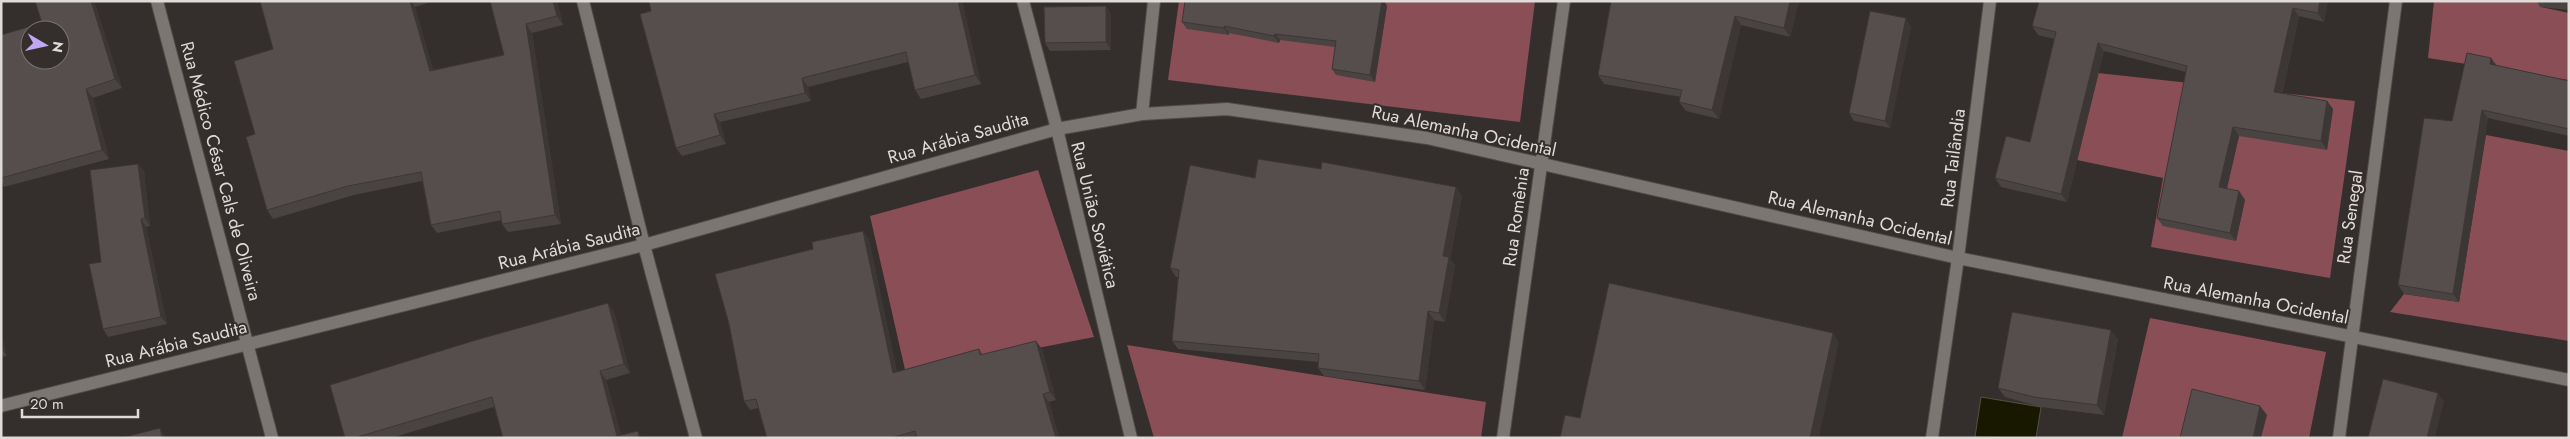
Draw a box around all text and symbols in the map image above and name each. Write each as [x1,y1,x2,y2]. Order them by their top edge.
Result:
north arrow [20,20,70,70]
street label: Rua Médico César Cals de Oliveira [174,38,268,304]
text: N [47,40,69,54]
street label: Rua Alemanha Ocidental [1369,99,1559,163]
street label: Rua Arábia Saudita [885,105,1031,171]
street label: Rua Tailândia [1934,107,1972,209]
street label: Rua União Soviética [1064,139,1126,291]
street label: Rua Romênia [1496,166,1536,268]
street label: Rua Senegal [2331,168,2369,266]
street label: Rua Alemanha Ocidental [1765,184,1955,252]
street label: Rua Arábia Saudita [495,216,643,276]
street label: Rua Alemanha Ocidental [2161,269,2351,331]
street label: Rua Arábia Saudita [102,314,250,374]
scale bar [22,386,139,418]
text: 20 m [30,393,64,415]

